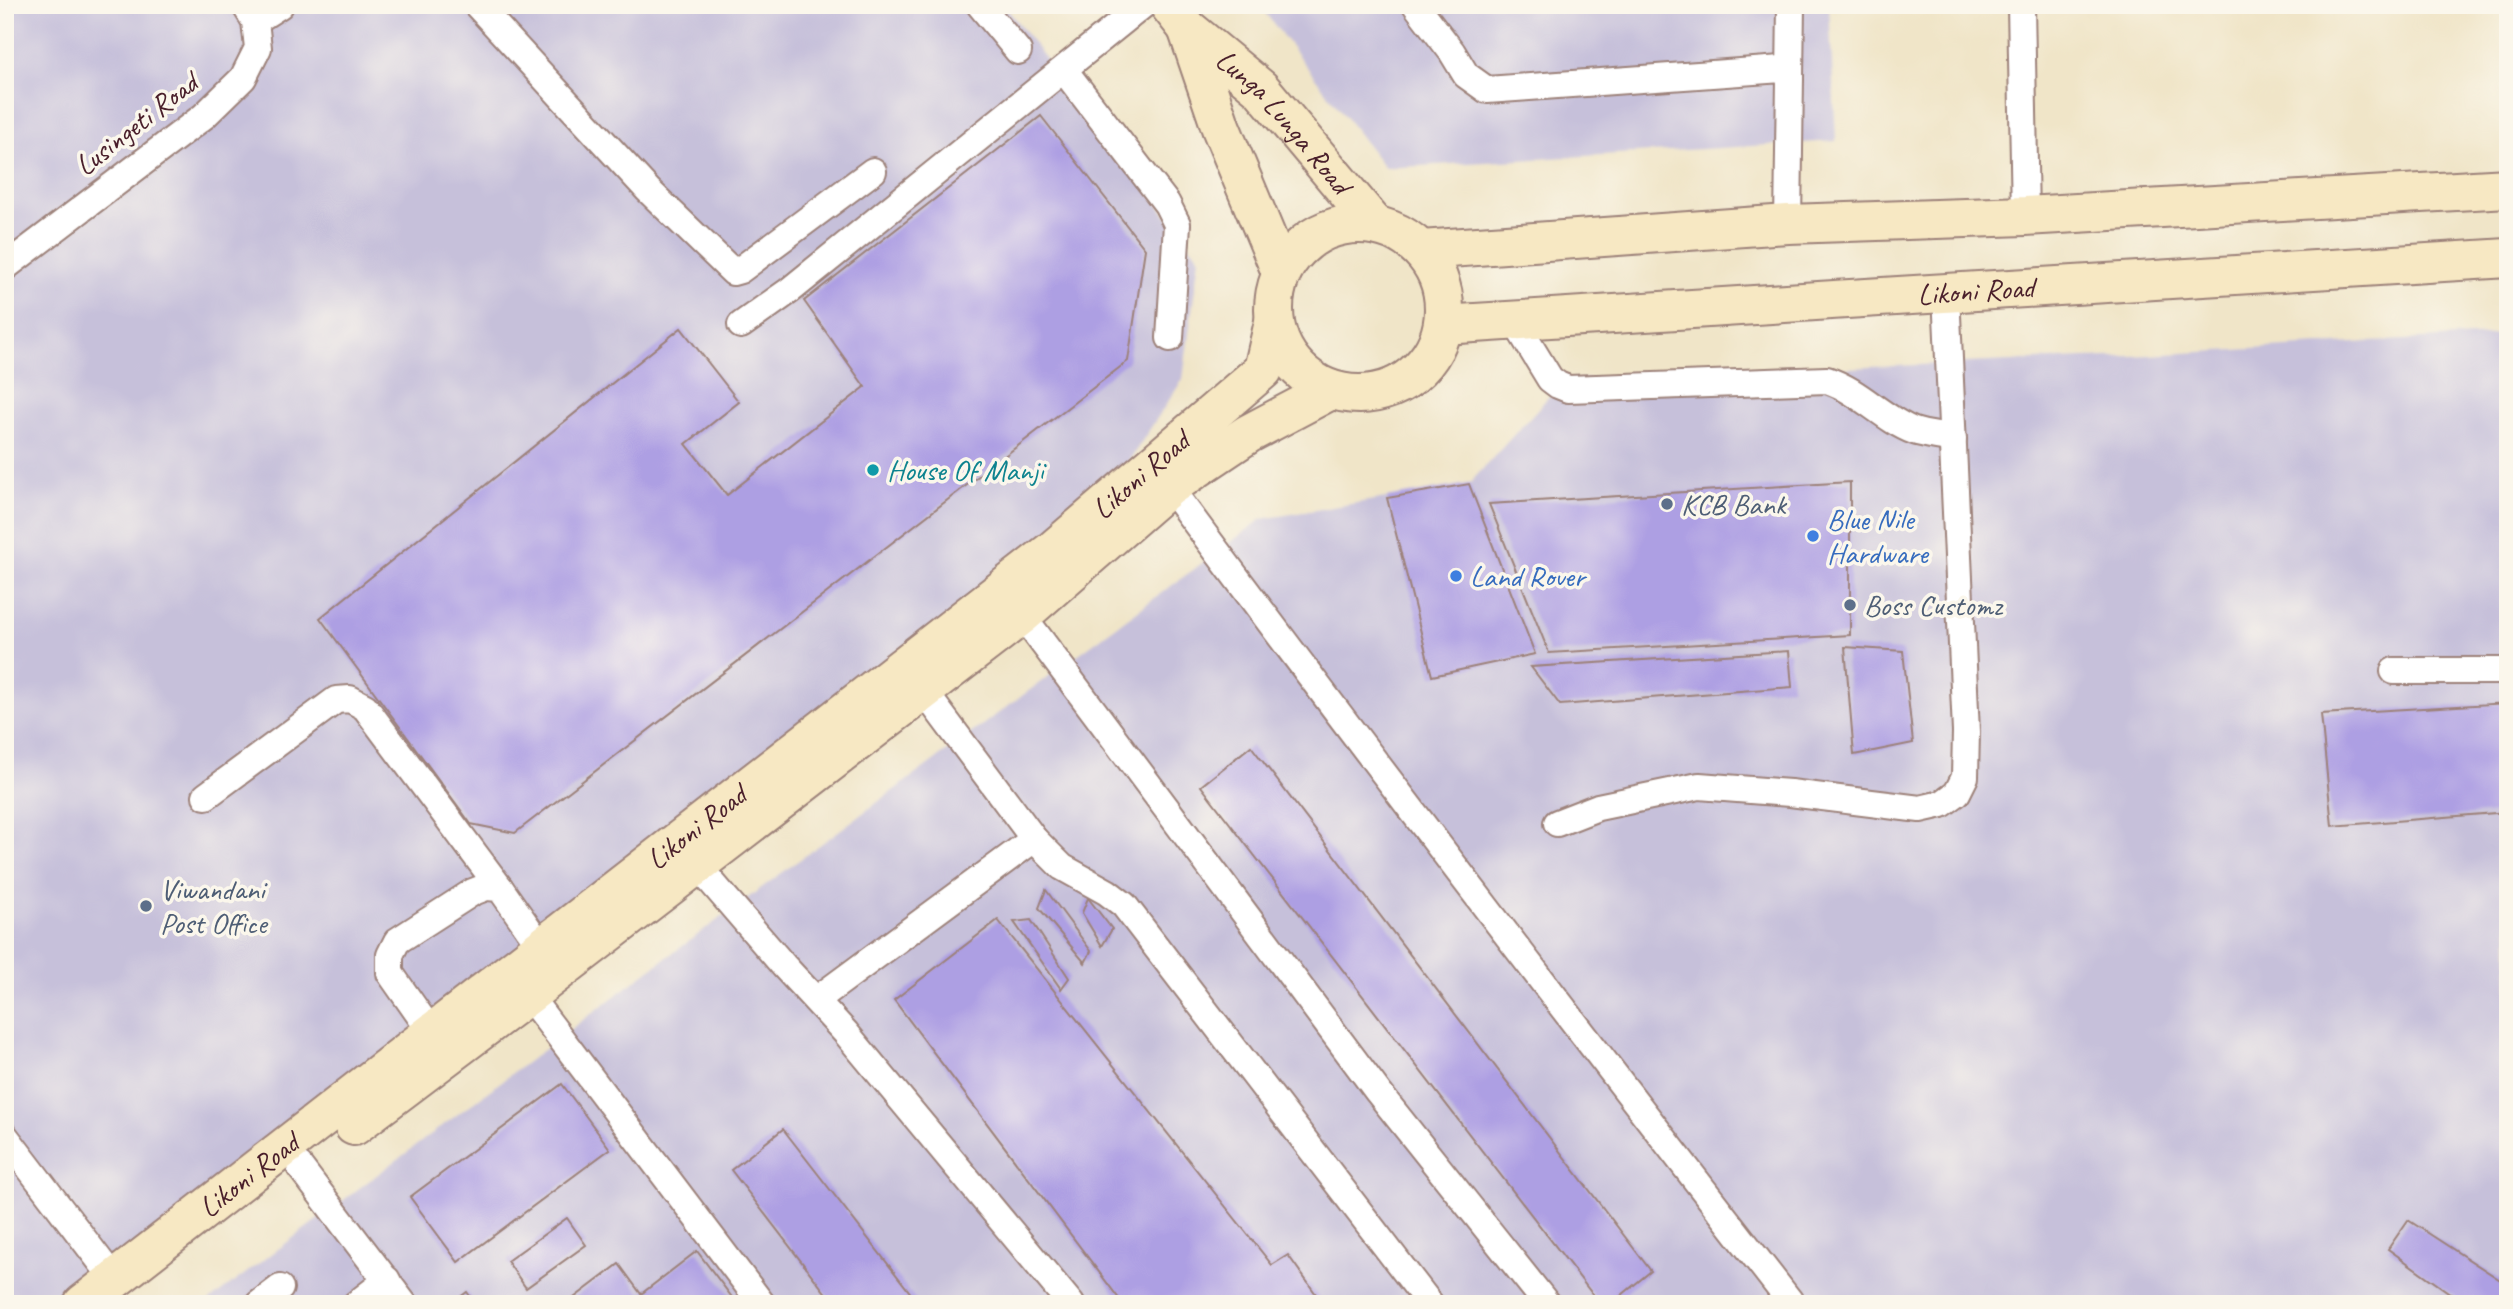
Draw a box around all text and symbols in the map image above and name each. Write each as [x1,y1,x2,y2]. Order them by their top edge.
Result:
street label: Lunga Lunga Road [1208,41,1362,205]
street label: Lusingeti Road [67,62,208,184]
street label: Likoni Road [1916,268,2040,313]
street label: Likoni Road [1084,420,1201,527]
place label: House Of Manji [887,451,1047,489]
marker: House Of Manji [865,462,881,478]
place label: KCB Bank [1681,485,1788,523]
marker: KCB Bank [1659,496,1675,512]
place label: Blue Nile Hardware [1827,500,1930,572]
marker: Blue Nile Hardware [1805,528,1821,544]
place label: Land Rover [1470,557,1588,595]
marker: Land Rover [1448,568,1464,584]
place label: Boss Customz [1864,586,2004,624]
marker: Boss Customz [1842,597,1858,613]
street label: Likoni Road [639,774,758,878]
place label: Viwandani Post Office [160,870,269,942]
marker: Viwandani Post Office [138,898,154,914]
street label: Likoni Road [191,1122,310,1226]

